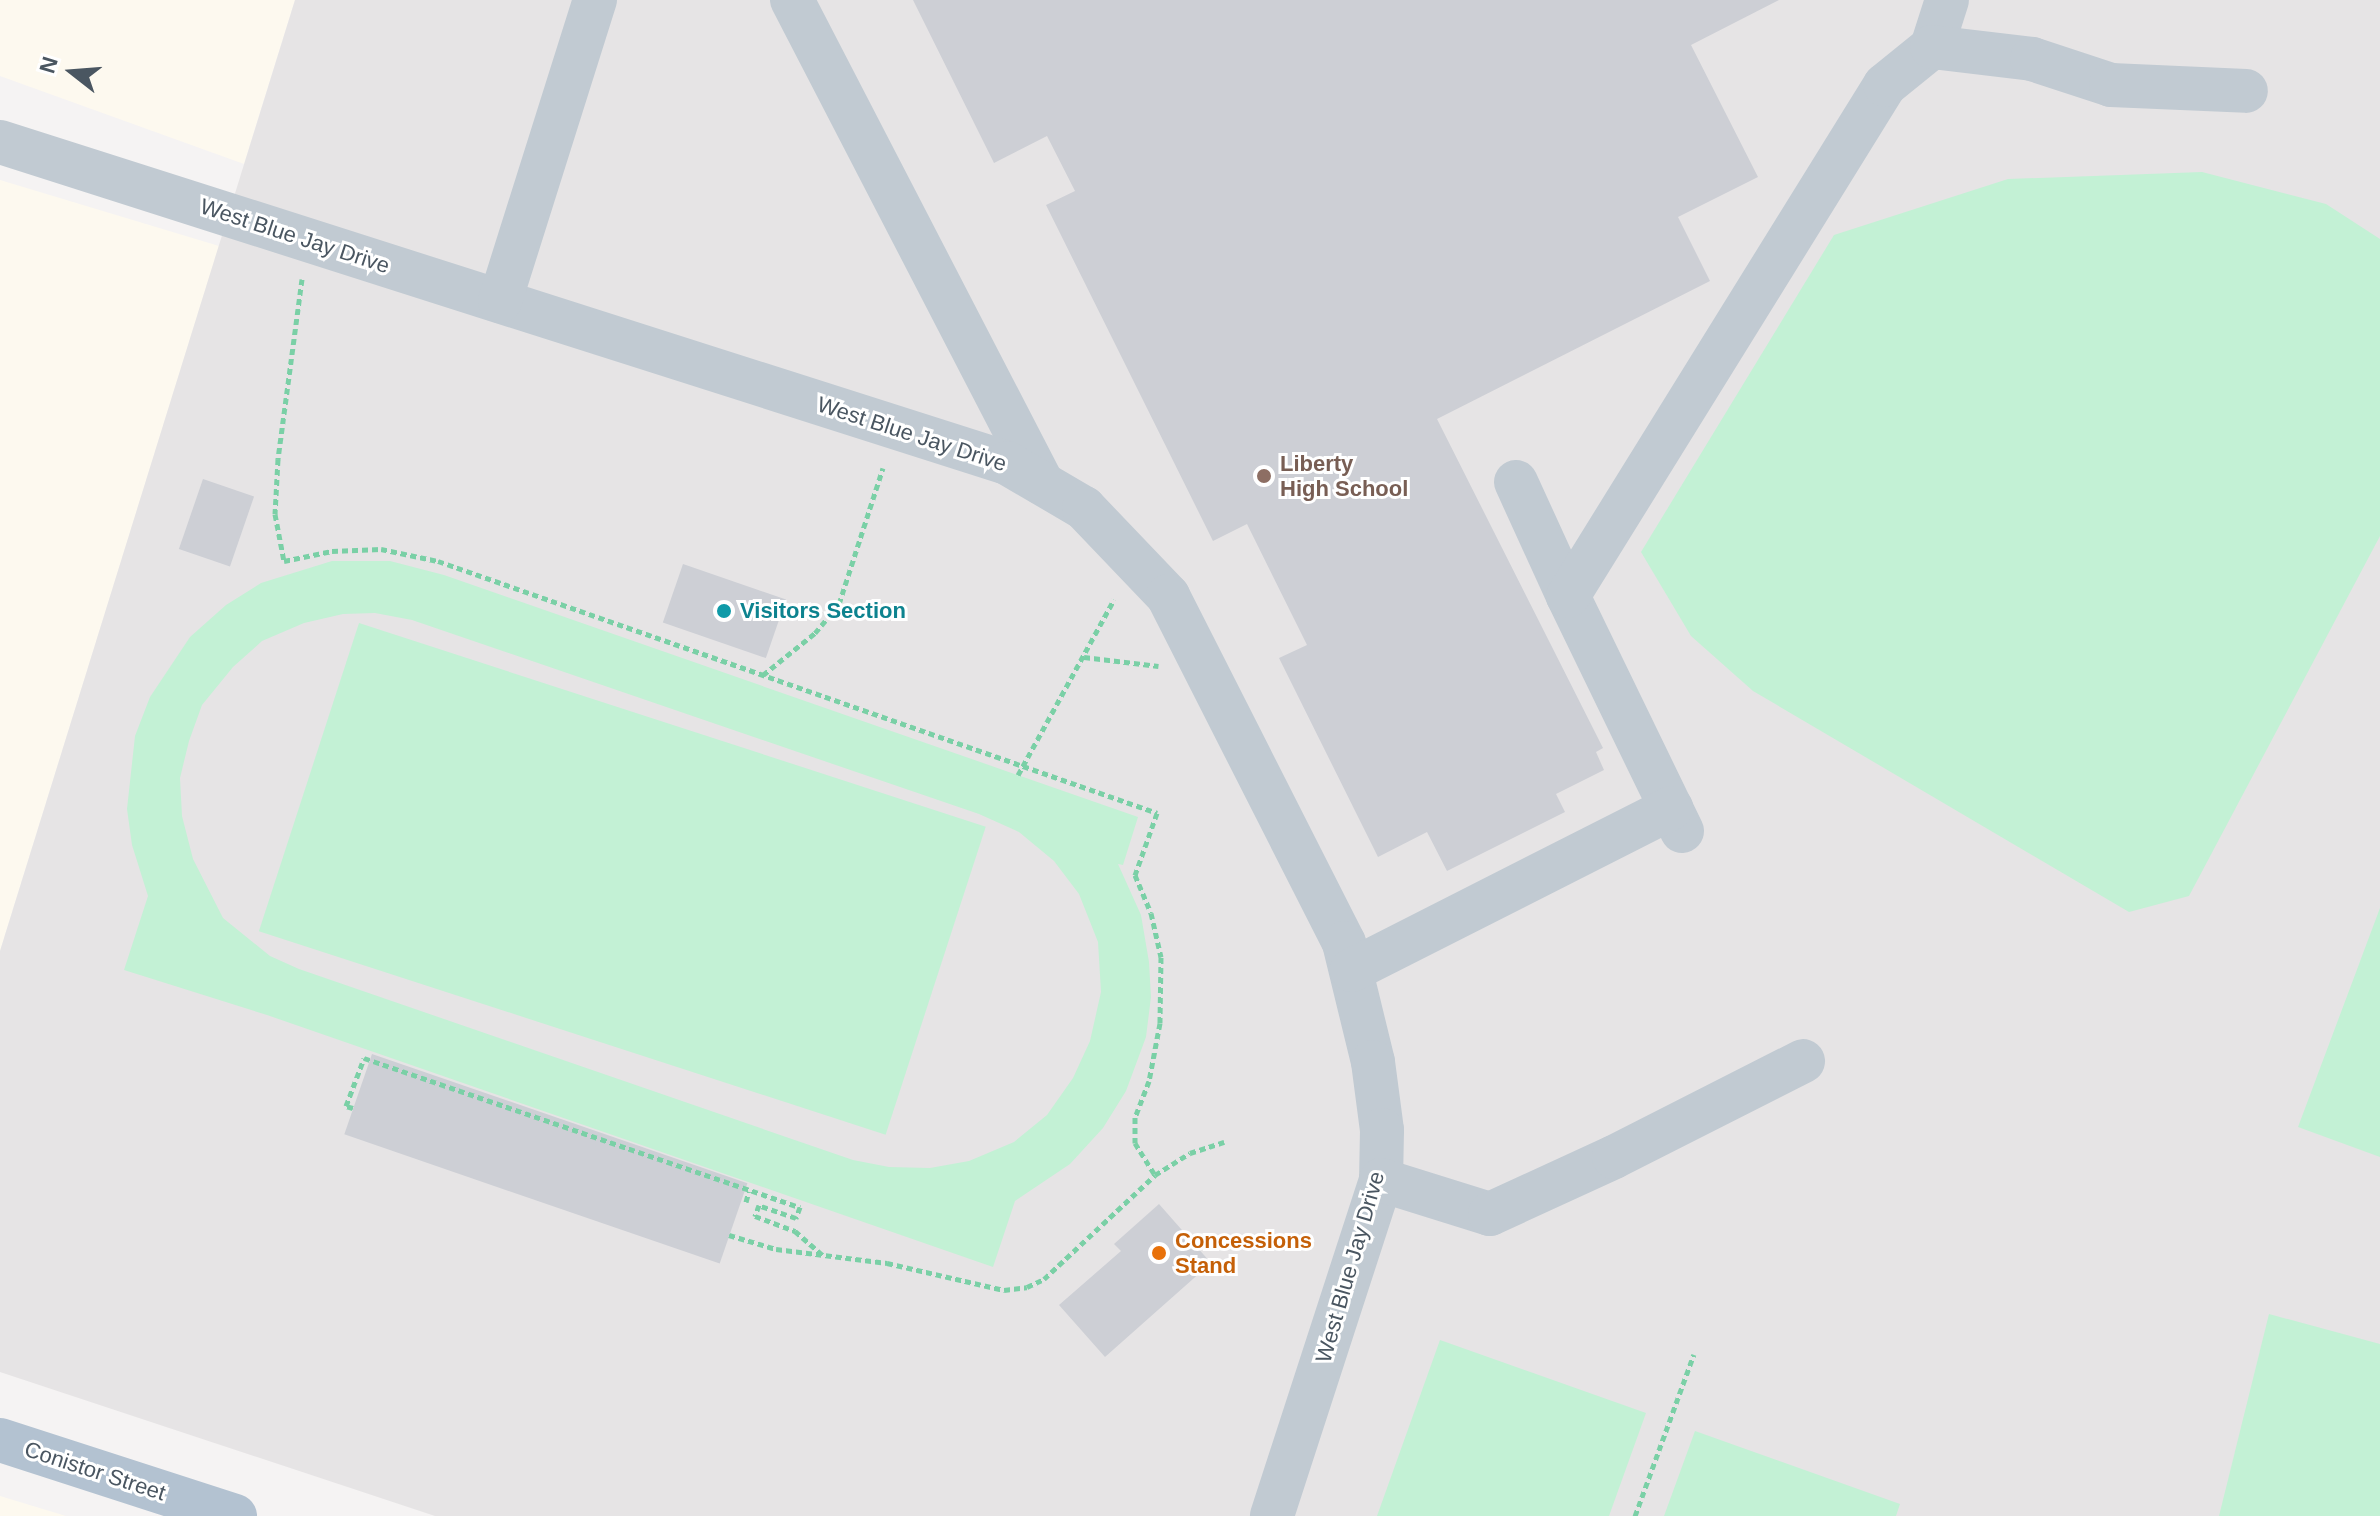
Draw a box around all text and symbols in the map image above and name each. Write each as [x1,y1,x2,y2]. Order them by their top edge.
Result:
north arrow [32,32,112,112]
text: N [34,54,63,76]
street label: West Blue Jay Drive [197,193,393,279]
street label: West Blue Jay Drive [814,391,1010,477]
place label: Liberty High School [1280,450,1408,502]
marker: Liberty High School [1255,467,1273,485]
place label: Visitors Section [740,598,906,624]
marker: Visitors Section [715,602,733,620]
street label: West Blue Jay Drive [1310,1168,1390,1366]
place label: Concessions Stand [1175,1227,1312,1278]
marker: Concessions Stand [1150,1244,1168,1262]
street label: Conistor Street [21,1436,169,1506]

